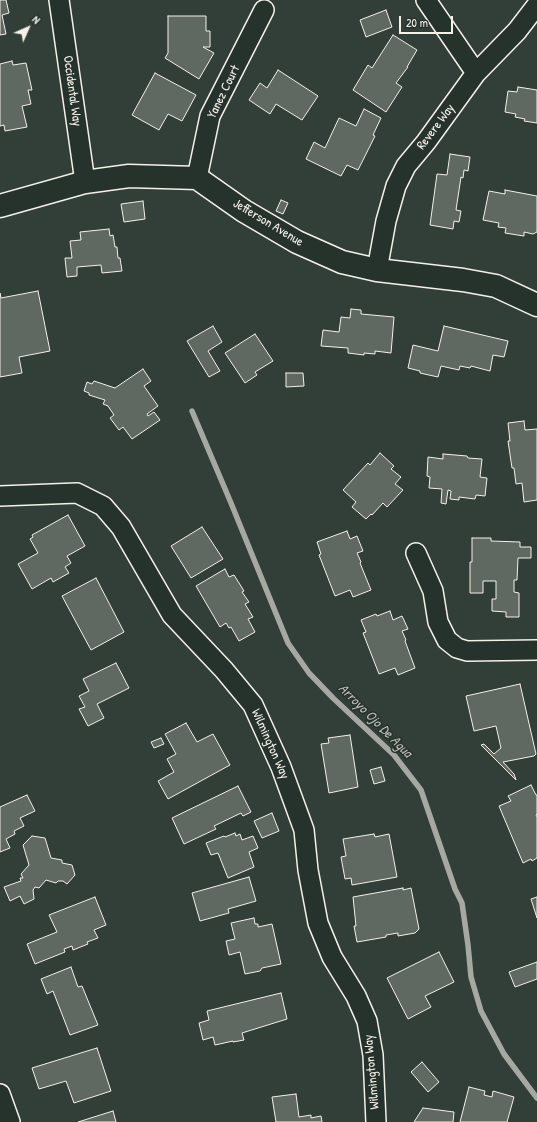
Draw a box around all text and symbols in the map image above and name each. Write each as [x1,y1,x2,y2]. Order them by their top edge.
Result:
north arrow [8,8,48,48]
scale bar [401,8,455,34]
text: N [29,12,44,27]
text: 20 m [406,14,428,31]
street label: Occidental Way [59,55,85,127]
street label: Yanez Court [204,63,244,121]
street label: Revere Way [414,101,458,153]
street label: Jefferson Avenue [230,196,306,250]
water label: Arroyo Ojo De Agua [335,681,415,761]
street label: Wilmington Way [248,707,292,781]
street label: Wilmington Way [361,1034,383,1110]

